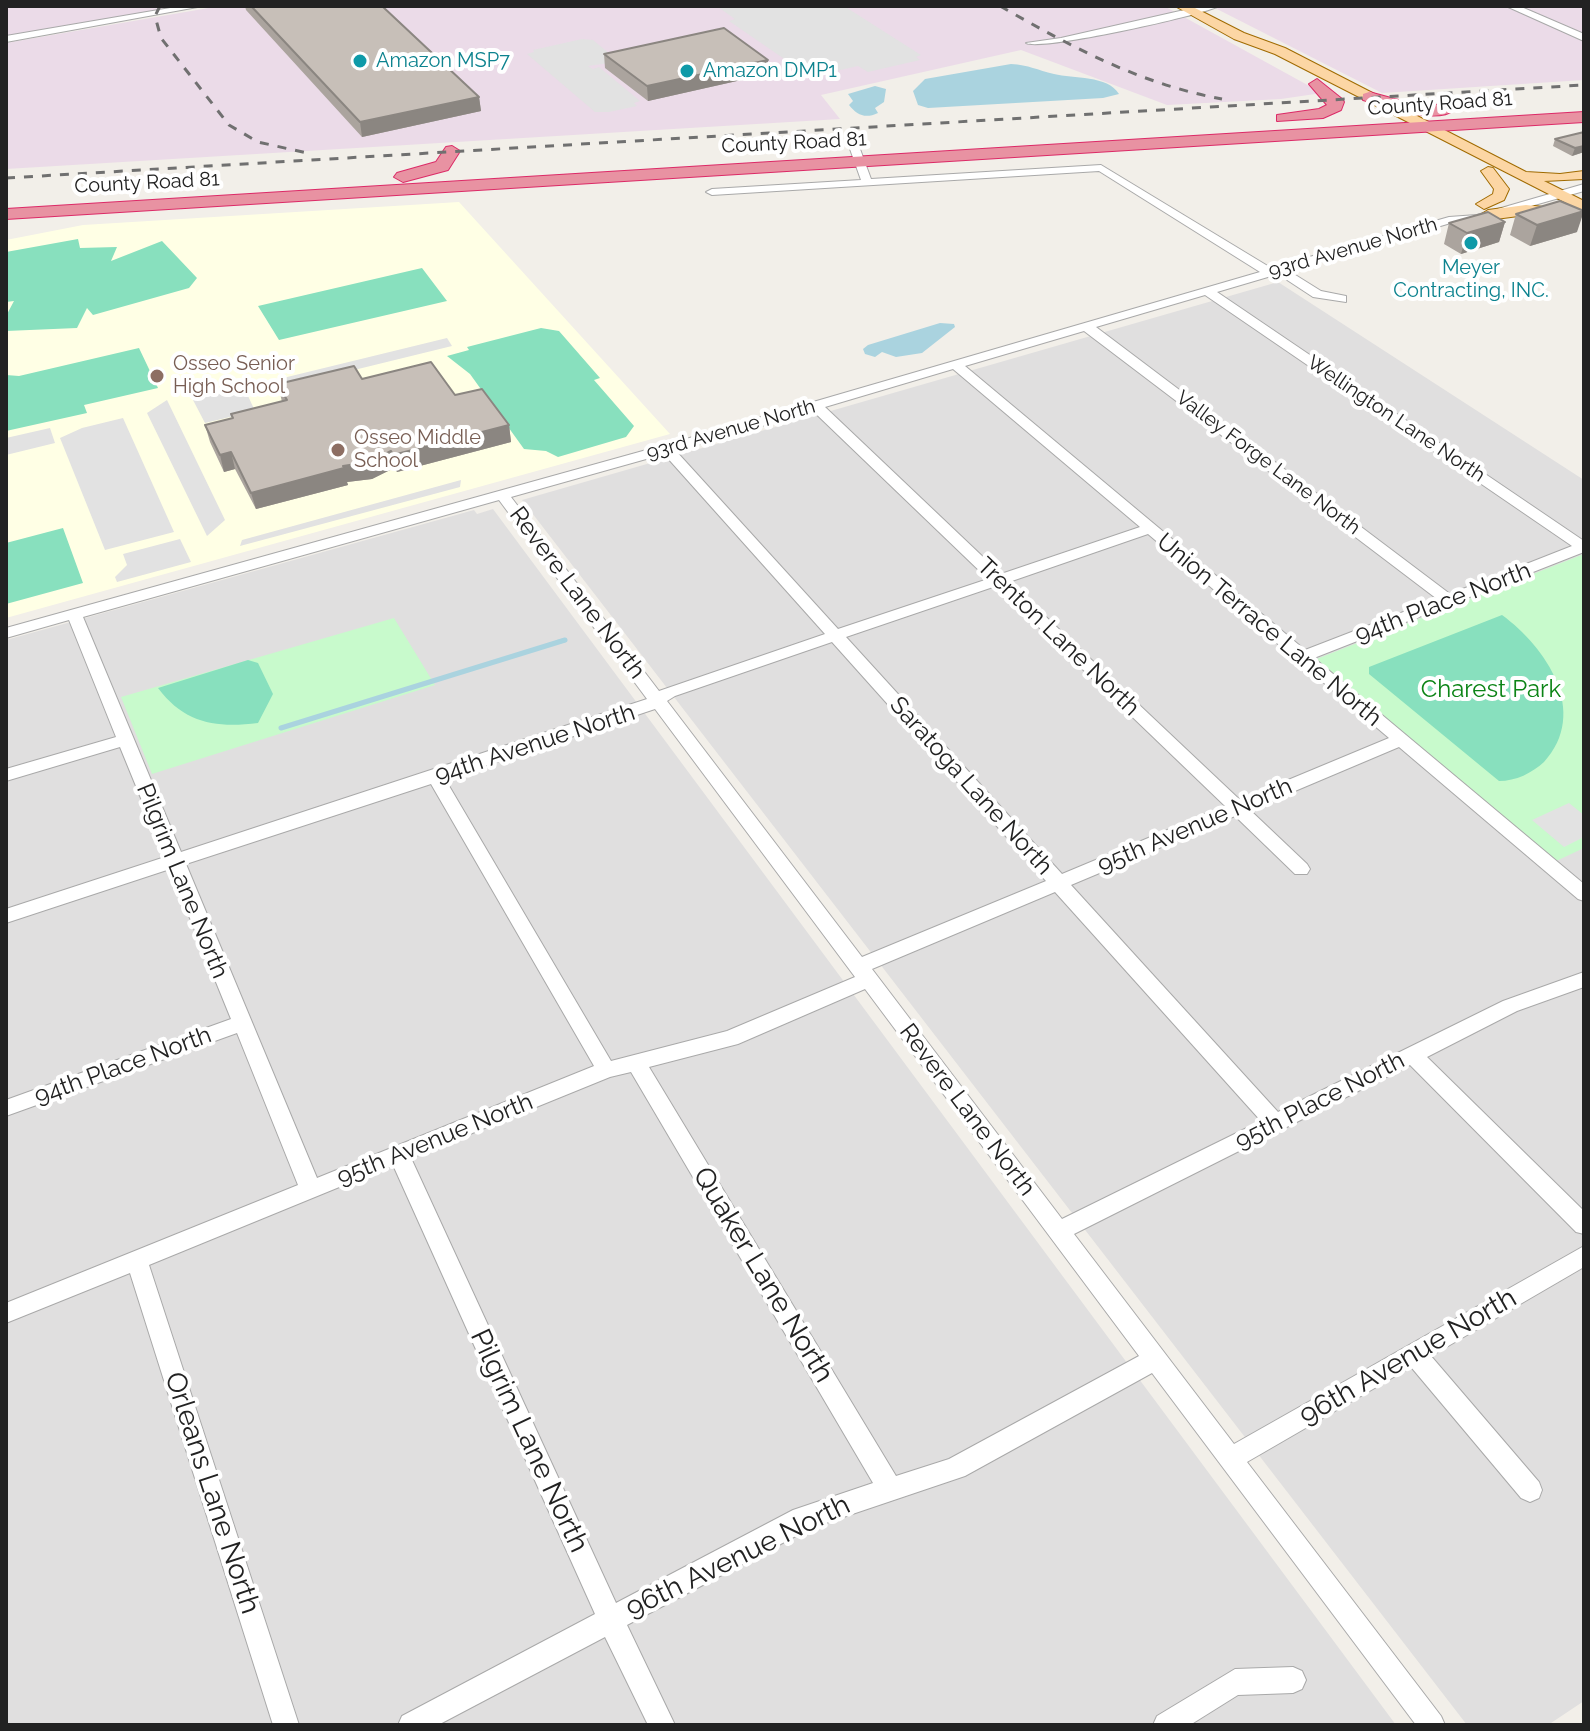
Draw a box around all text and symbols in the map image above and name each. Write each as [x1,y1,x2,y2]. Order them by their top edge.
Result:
place label: Amazon MSP7 [376,49,510,73]
marker: Amazon MSP7 [351,52,369,70]
place label: Amazon DMP1 [703,59,837,83]
marker: Amazon DMP1 [678,62,696,80]
street label: County Road 81 [1367,87,1513,121]
street label: County Road 81 [721,127,867,159]
street label: County Road 81 [74,167,220,199]
street label: 93rd Avenue North [1266,212,1440,284]
marker: Meyer Contracting, INC. [1462,234,1480,252]
place label: Meyer Contracting, INC. [1393,256,1549,303]
street label: Wellington Lane North [1302,351,1490,487]
place label: Osseo Senior High School [173,352,295,399]
marker: Osseo Senior High School [148,367,166,385]
street label: Valley Forge Lane North [1171,386,1365,540]
street label: 93rd Avenue North [644,394,818,466]
place label: Osseo Middle School [354,426,481,473]
marker: Osseo Middle School [329,441,347,459]
street label: Revere Lane North [503,501,651,685]
street label: Union Terrace Lane North [1151,527,1387,733]
street label: Trenton Lane North [971,552,1145,722]
street label: 94th Place North [1351,556,1535,650]
park label: Charest Park [1421,676,1561,704]
street label: Saratoga Lane North [884,691,1058,881]
street label: 94th Avenue North [431,698,639,790]
street label: 95th Avenue North [1093,772,1297,880]
street label: Pilgrim Lane North [130,779,234,983]
street label: Revere Lane North [893,1018,1041,1202]
street label: 94th Place North [31,1021,215,1111]
street label: 95th Place North [1231,1046,1409,1156]
street label: 95th Avenue North [333,1088,537,1192]
street label: Quaker Lane North [685,1161,841,1389]
street label: 96th Avenue North [1293,1281,1523,1433]
street label: Pilgrim Lane North [463,1324,595,1558]
street label: Orleans Lane North [157,1368,267,1618]
street label: 96th Avenue North [620,1488,856,1626]

